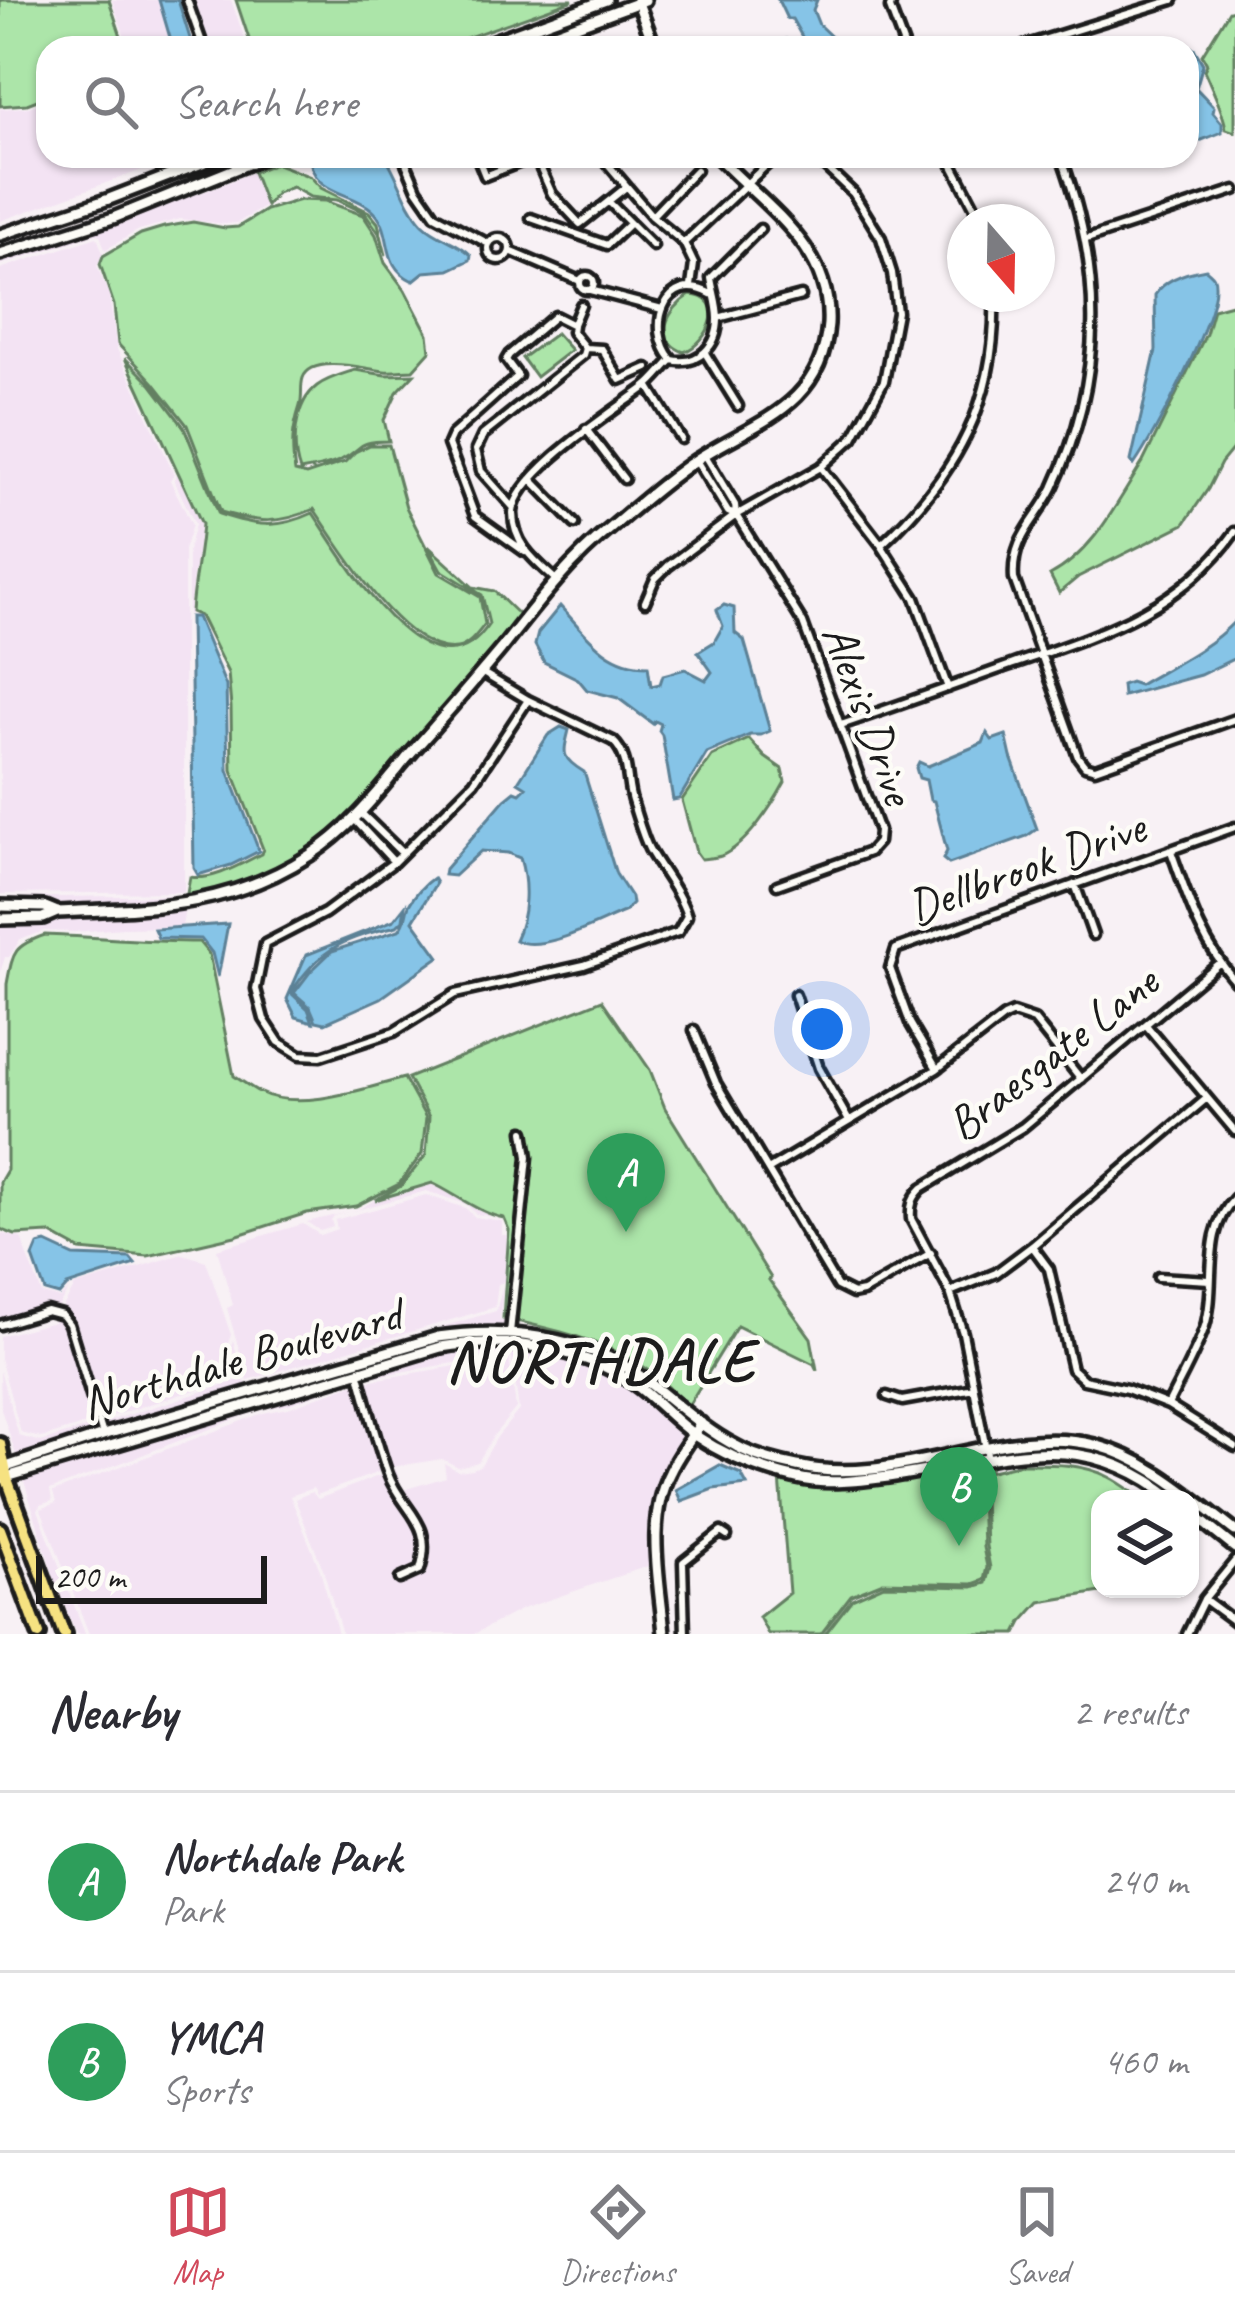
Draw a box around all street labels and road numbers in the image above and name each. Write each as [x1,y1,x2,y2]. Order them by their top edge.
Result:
street label: Alexis Drive [809,616,930,815]
street label: Dellbrook Drive [899,795,1156,938]
street label: Braesgate Lane [934,950,1172,1154]
street label: Northdale Boulevard [74,1282,414,1432]

